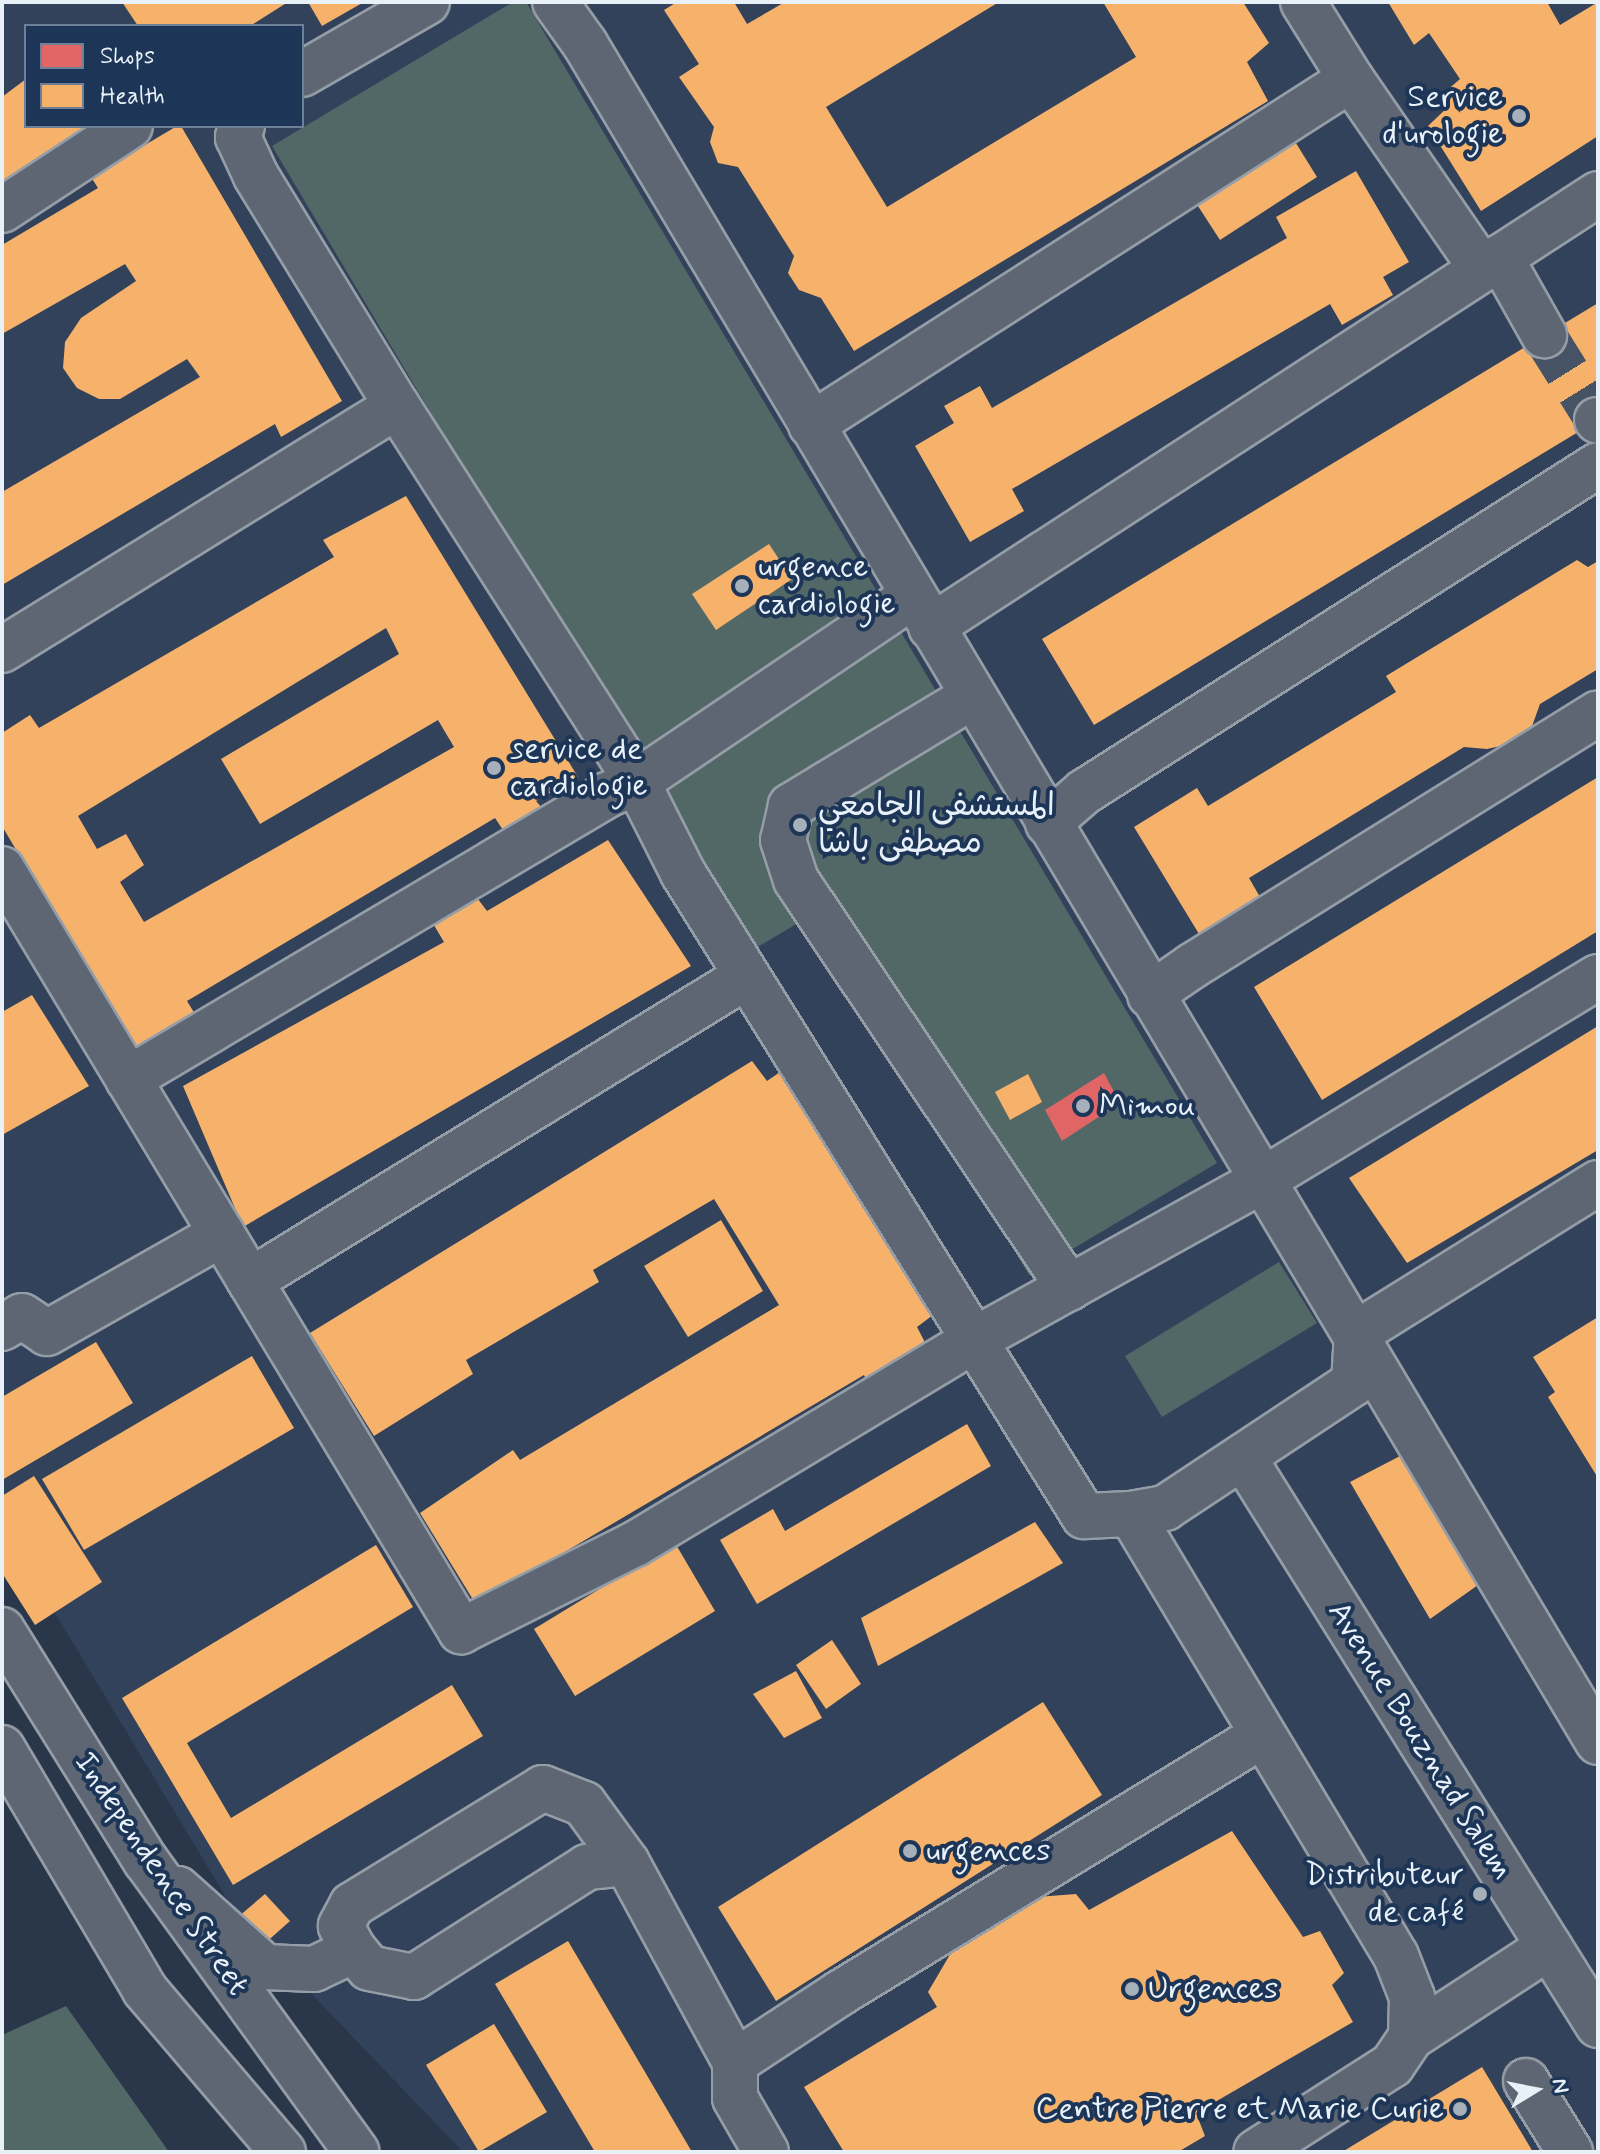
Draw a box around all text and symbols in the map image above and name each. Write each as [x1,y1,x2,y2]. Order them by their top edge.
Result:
legend [24,24,304,128]
text: Shops [100,41,155,72]
place label: Service d'urologie [1382,79,1503,154]
text: Health [100,81,165,112]
marker: Service d'urologie [1510,107,1528,125]
place label: urgence cardiologie [758,549,896,624]
marker: urgence cardiologie [733,577,751,595]
place label: service de cardiologie [510,731,648,806]
marker: service de cardiologie [485,759,503,777]
place label: المستشفى الجامعي مصطفى باشا [818,788,1055,863]
marker: المستشفى الجامعي مصطفى باشا [789,814,811,836]
place label: Mimou [1099,1087,1195,1125]
marker: Mimou [1074,1097,1092,1115]
street label: Avenue Bouznad Salem [1316,1591,1524,1891]
street label: Independence Street [64,1743,258,2005]
place label: urgences [926,1832,1051,1870]
marker: urgences [901,1842,919,1860]
place label: Distributeur de café [1305,1857,1464,1932]
marker: Distributeur de café [1471,1885,1489,1903]
place label: Urgences [1148,1970,1278,2008]
marker: Urgences [1123,1980,1141,1998]
north arrow [1496,2050,1576,2130]
text: N [1545,2076,1575,2095]
place label: Centre Pierre et Marie Curie [1042,2090,1444,2128]
marker: Centre Pierre et Marie Curie [1451,2100,1469,2118]

